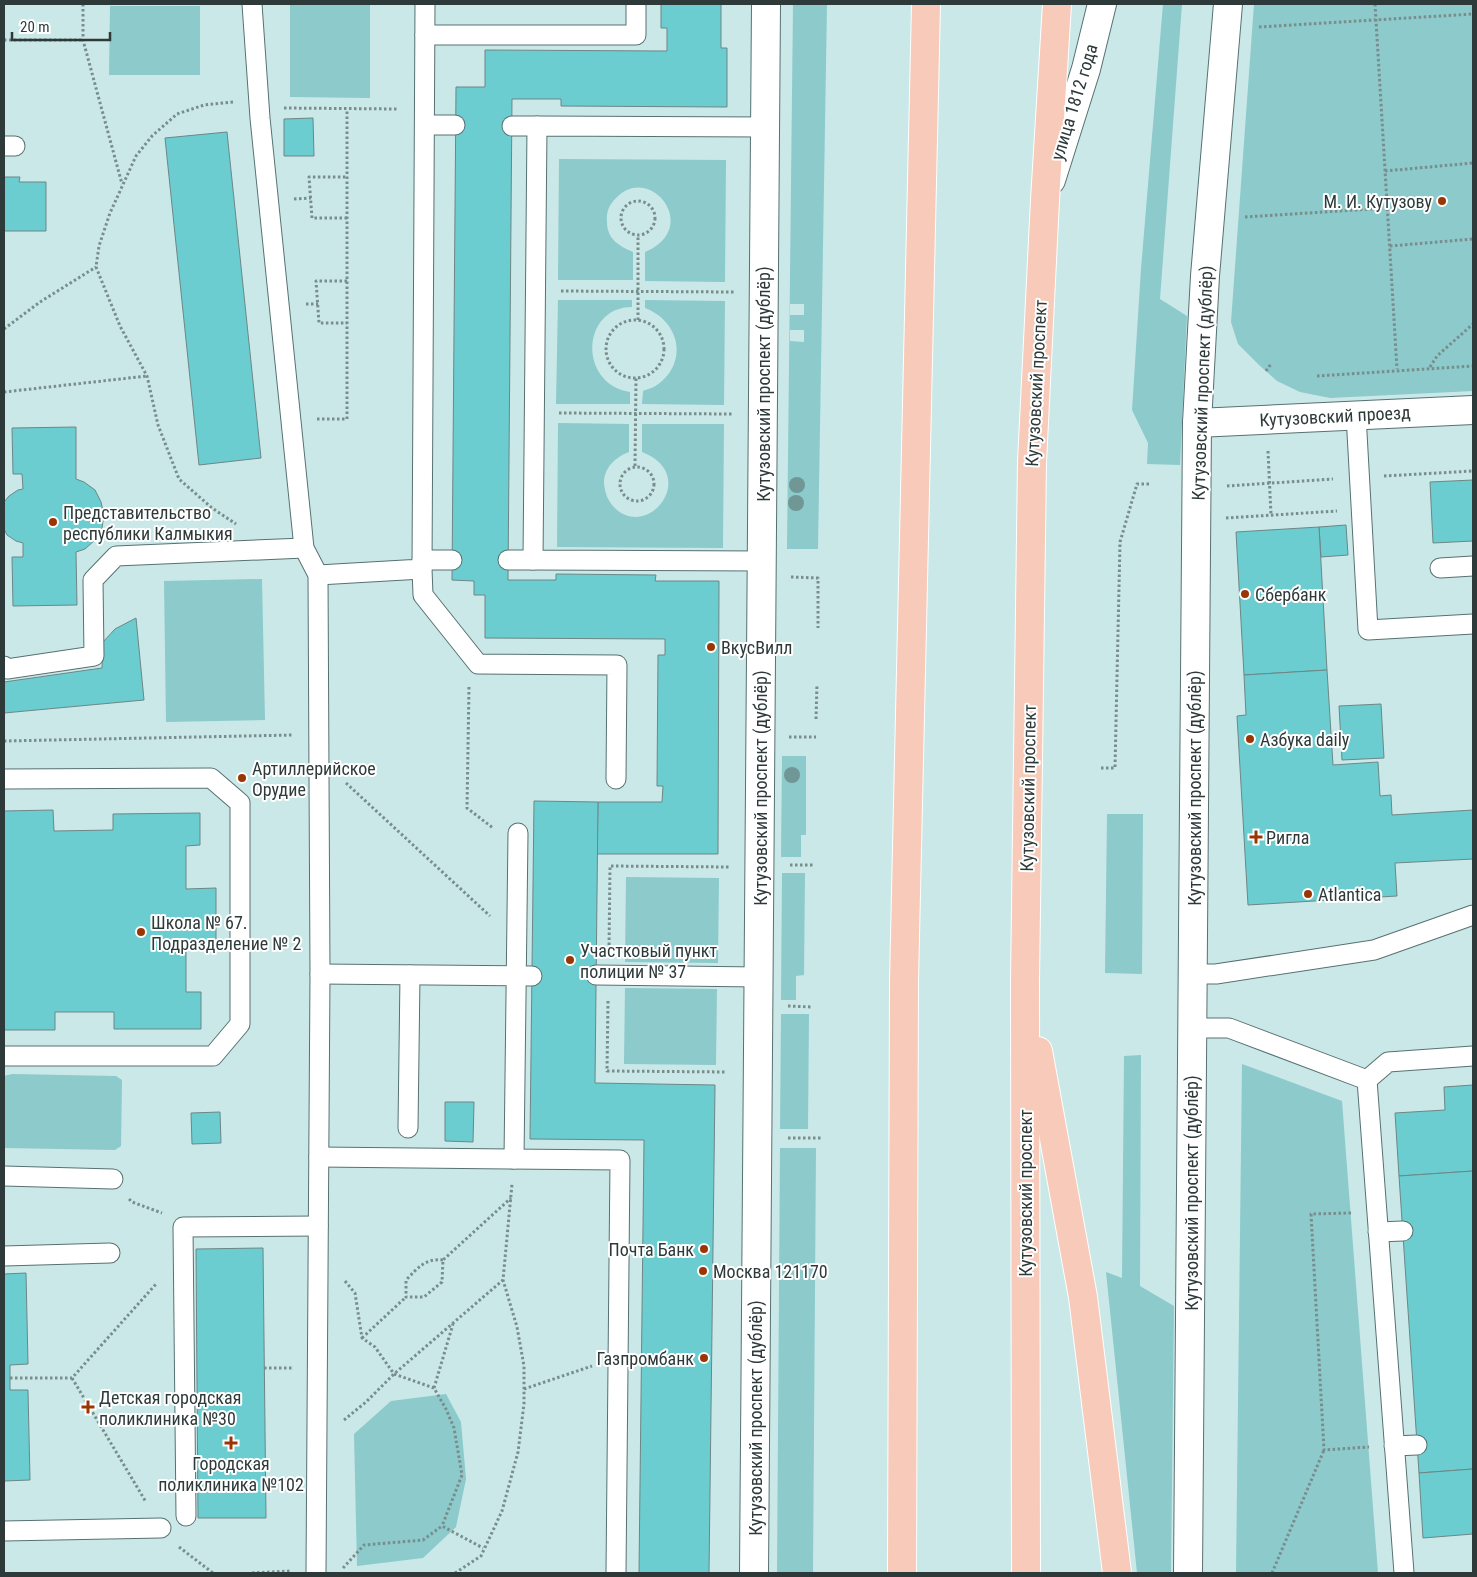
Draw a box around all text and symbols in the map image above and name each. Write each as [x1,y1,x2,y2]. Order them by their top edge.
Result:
scale bar [12,10,110,42]
text: 20 m [20,18,50,36]
street label: улица 1812 года [1046,41,1102,163]
place label: М. И. Кутузову [1323,191,1432,212]
marker: М. И. Кутузову [1436,195,1448,207]
street label: Кутузовский проспект (дублёр) [1187,265,1218,501]
street label: Кутузовский проспект (дублёр) [753,266,775,502]
street label: Кутузовский проспект [1021,299,1051,467]
street label: Кутузовский проезд [1259,402,1411,430]
place label: Представительство республики Калмыкия [63,502,233,544]
marker: Представительство республики Калмыкия [47,516,59,528]
place label: Сбербанк [1255,584,1327,605]
marker: Сбербанк [1239,588,1251,600]
place label: ВкусВилл [721,637,793,658]
marker: ВкусВилл [705,641,717,653]
street label: Кутузовский проспект (дублёр) [750,670,772,906]
street label: Кутузовский проспект (дублёр) [1184,670,1206,906]
street label: Кутузовский проспект [1016,704,1040,872]
place label: Азбука daily [1260,729,1350,750]
marker: Азбука daily [1244,733,1256,745]
place label: Артиллерийское Орудие [252,758,376,800]
marker: Артиллерийское Орудие [236,772,248,784]
place label: Ригла [1266,827,1309,848]
marker: Ригла [1250,831,1262,843]
place label: Atlantica [1318,884,1381,905]
marker: Atlantica [1302,888,1314,900]
place label: Школа № 67. Подразделение № 2 [151,912,301,954]
marker: Школа № 67. Подразделение № 2 [135,926,147,938]
place label: Участковый пункт полиции № 37 [580,940,717,982]
marker: Участковый пункт полиции № 37 [564,954,576,966]
street label: Кутузовский проспект (дублёр) [1181,1075,1203,1311]
street label: Кутузовский проспект [1015,1109,1036,1277]
place label: Почта Банк [609,1239,694,1260]
marker: Почта Банк [698,1243,710,1255]
place label: Москва 121170 [713,1261,828,1282]
marker: Москва 121170 [697,1265,709,1277]
street label: Кутузовский проспект (дублёр) [745,1300,767,1536]
place label: Газпромбанк [597,1348,694,1369]
marker: Газпромбанк [698,1352,710,1364]
place label: Детская городская поликлиника №30 [99,1387,241,1429]
marker: Детская городская поликлиника №30 [81,1400,95,1414]
marker: Городская поликлиника №102 [224,1436,238,1450]
place label: Городская поликлиника №102 [158,1453,304,1495]

